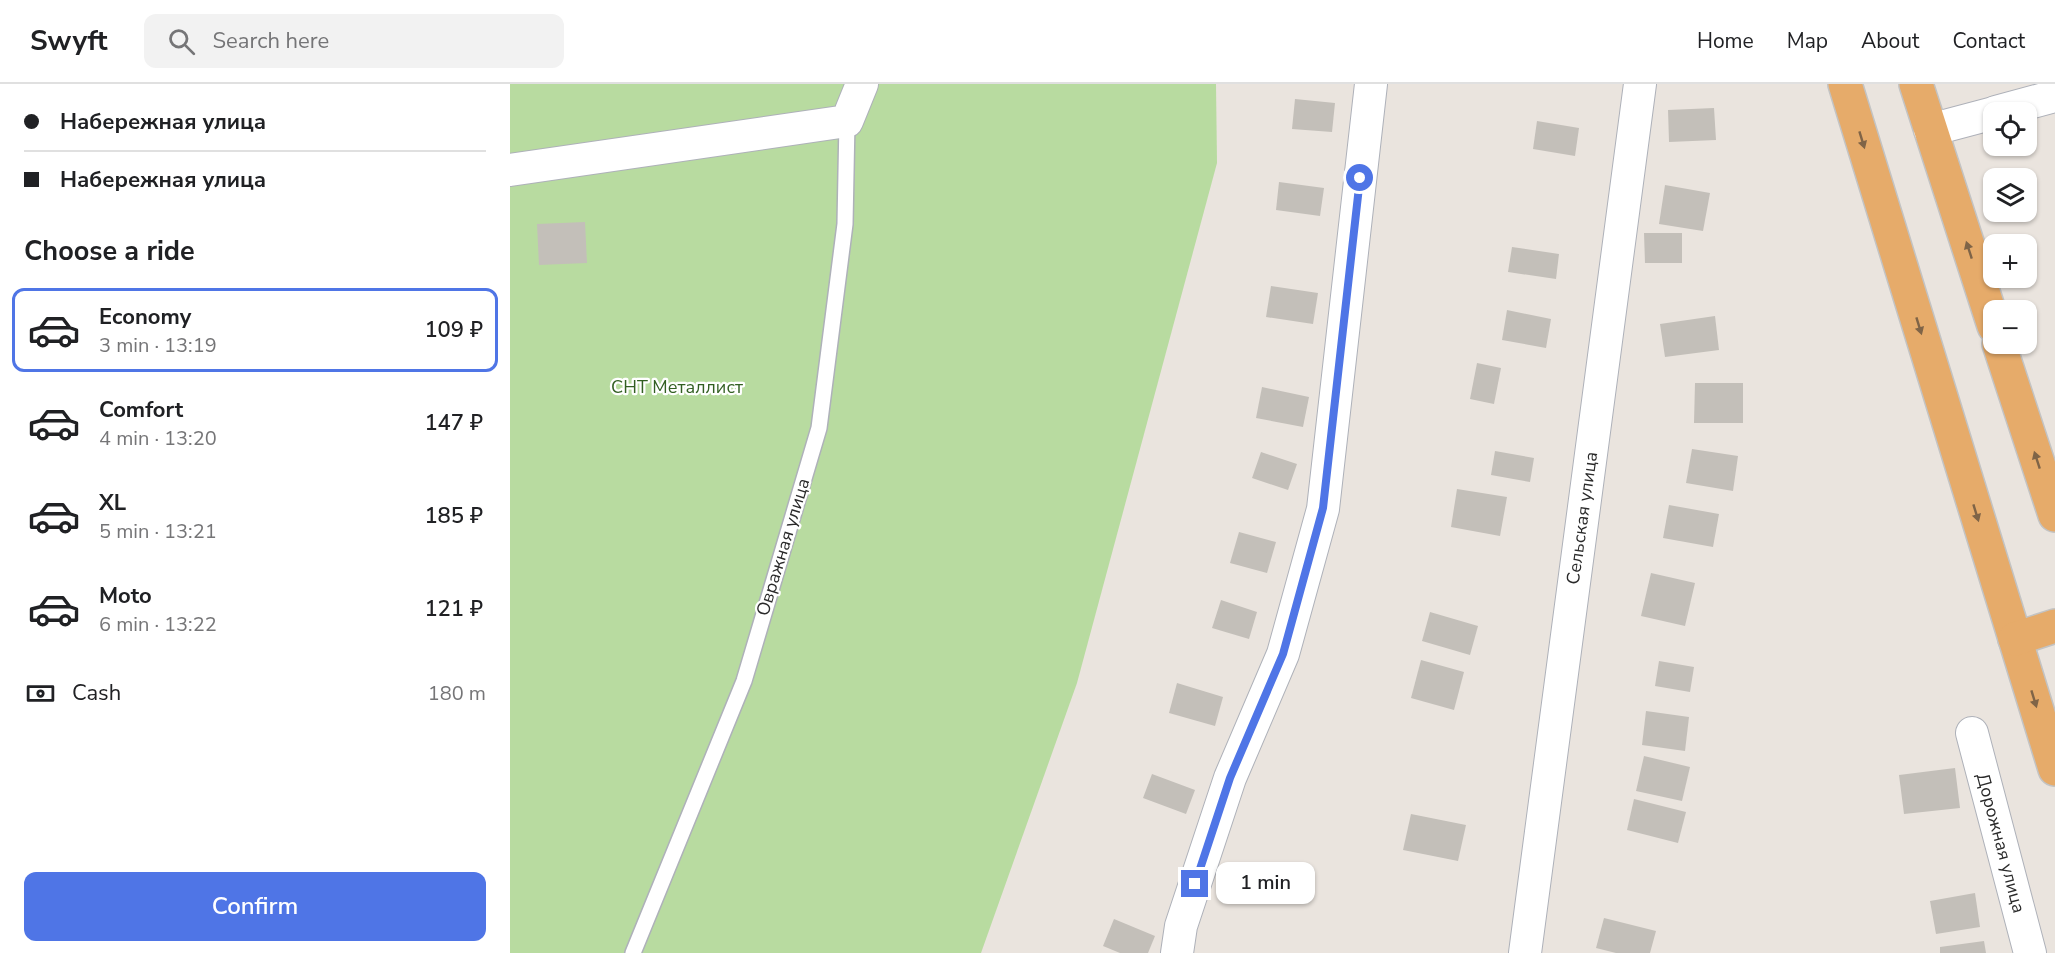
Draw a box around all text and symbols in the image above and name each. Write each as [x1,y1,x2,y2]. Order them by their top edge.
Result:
search box [144,14,564,68]
text: Swyft [30,22,108,60]
icon: search [165,25,198,58]
text: Search here [213,26,329,56]
text: Home [1697,27,1754,55]
text: Map [1787,27,1828,55]
text: About [1861,27,1919,55]
text: Contact [1952,27,2025,55]
map controls [1983,102,2037,354]
button: locate [1983,102,2037,156]
text: Набережная улица [60,107,266,137]
one-way arrow [1858,131,1867,149]
route start [1346,164,1373,191]
text: Набережная улица [60,165,266,195]
button: layers [1983,168,2037,222]
text: Choose a ride [24,233,195,270]
button: + [1983,234,2037,288]
one-way arrow [1964,241,1973,259]
button: − [1983,300,2037,354]
text: Economy [99,302,191,332]
icon: car [27,303,81,357]
text: 109 ₽ [424,315,483,345]
one-way arrow [1915,317,1925,335]
text: 3 min · 13:19 [99,332,217,359]
park label: СНТ Металлист [611,375,743,399]
text: Comfort [99,395,183,425]
icon: car [27,396,81,450]
text: 147 ₽ [424,408,483,438]
text: 4 min · 13:20 [99,425,217,452]
street label: Сельская улица [1561,450,1603,586]
one-way arrow [2032,451,2041,469]
street label: Овражная улица [751,475,815,619]
text: XL [99,488,126,518]
icon: car [27,489,81,543]
text: 185 ₽ [424,501,483,531]
one-way arrow [1972,504,1982,522]
text: 5 min · 13:21 [99,518,217,545]
text: Moto [99,581,152,611]
icon: car [27,582,81,636]
text: 121 ₽ [424,594,483,624]
text: 6 min · 13:22 [99,611,217,638]
icon: cash [24,677,57,710]
text: Cash [72,678,121,708]
text: 180 m [428,680,486,707]
one-way arrow [2030,690,2039,708]
street label: Дорожная улица [1971,770,2031,916]
callout: 1 min [1216,863,1315,905]
text: 1 min [1240,869,1291,896]
route end [1181,870,1208,897]
button: Confirm [24,872,486,941]

